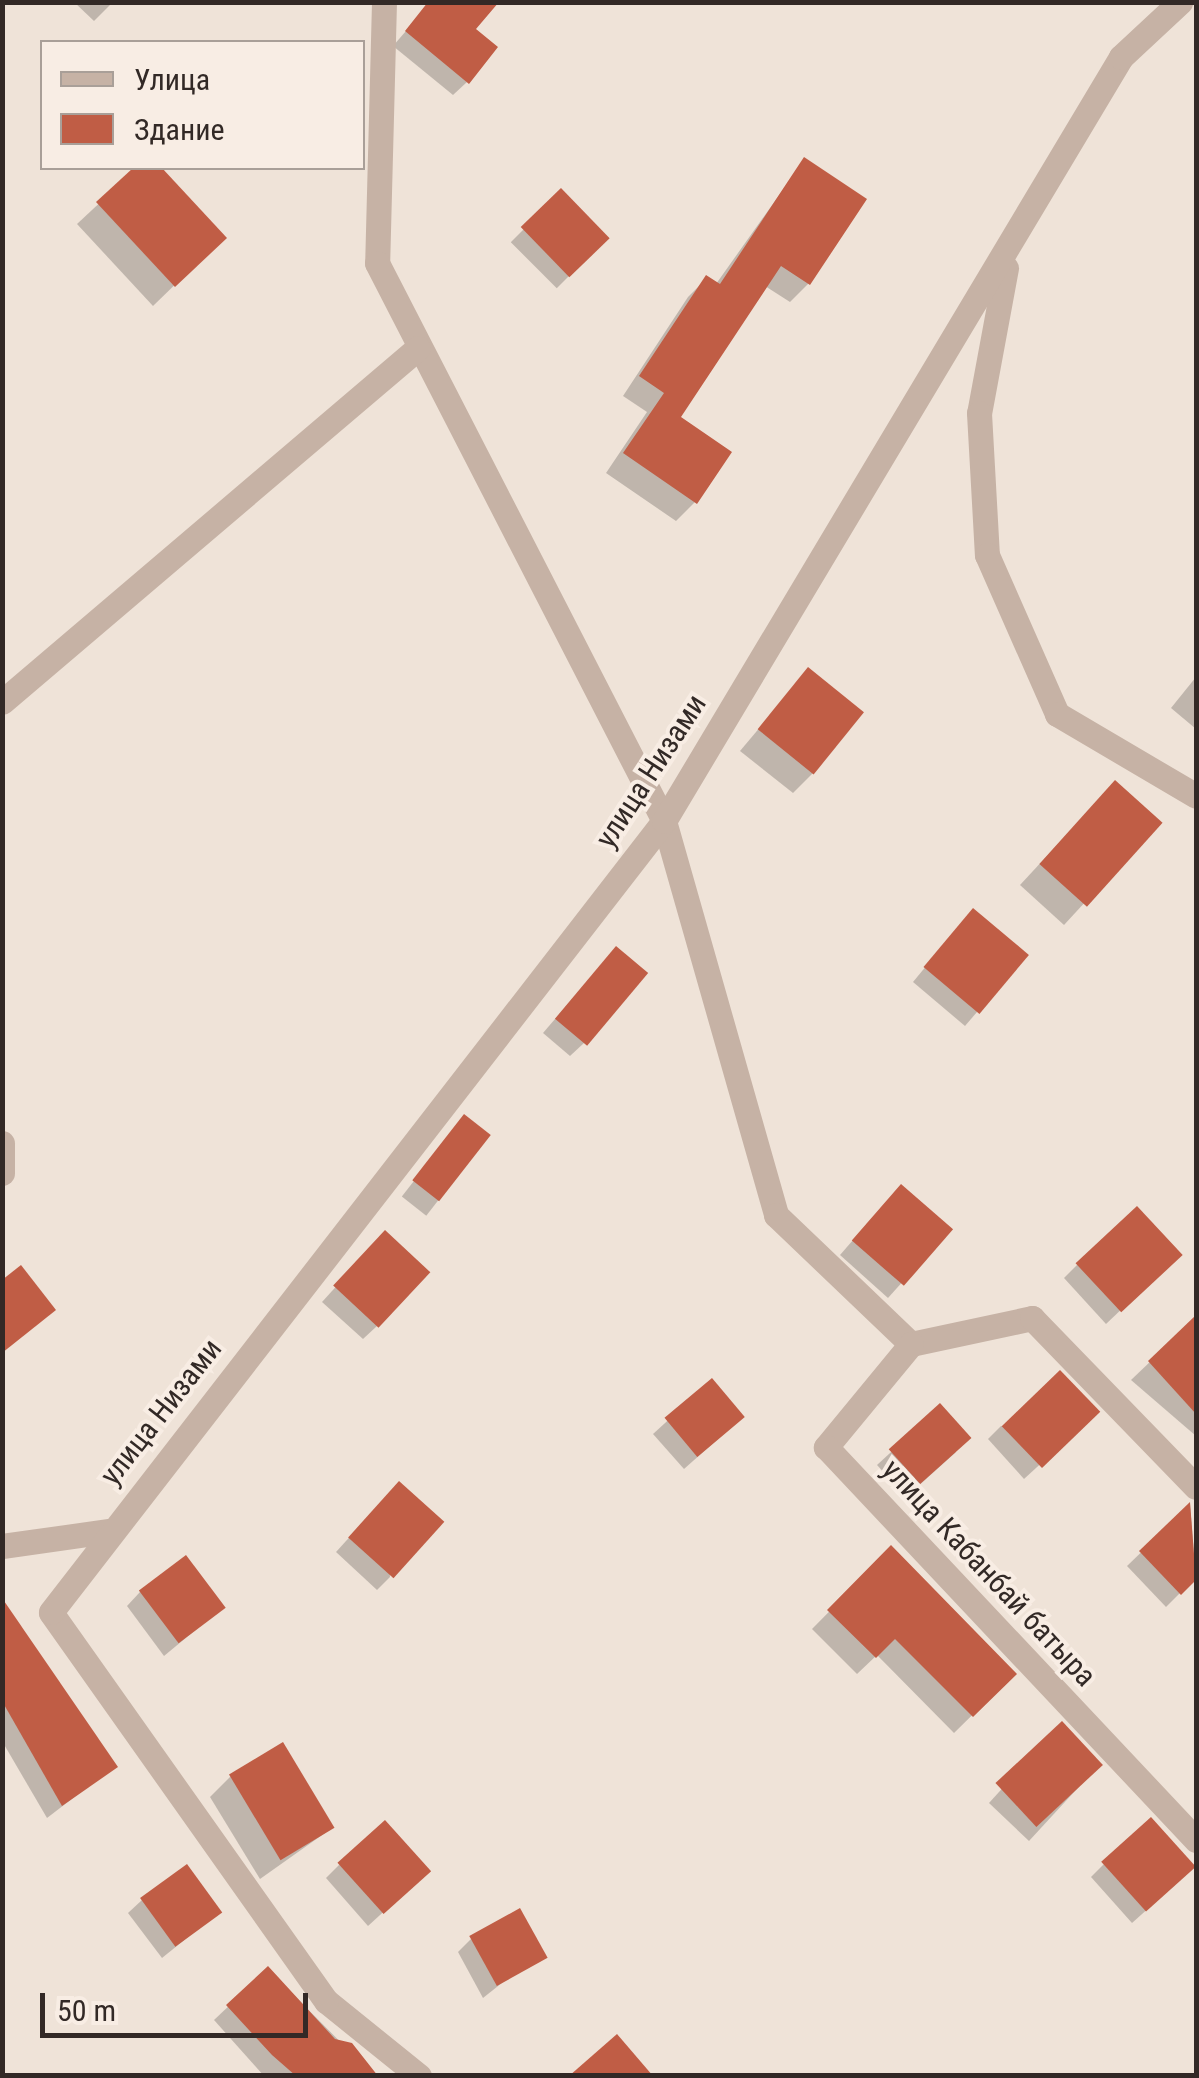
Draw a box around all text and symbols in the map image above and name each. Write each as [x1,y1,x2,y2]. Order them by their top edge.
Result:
legend [40,40,365,170]
text: Улица [134,62,210,97]
text: Здание [134,112,225,147]
street label: улица Низами [588,687,714,855]
street label: улица Низами [93,1332,229,1492]
street label: улица Кабанбай батыра [875,1452,1103,1694]
scale bar [45,1973,312,2035]
text: 50 m [57,1993,116,2028]

